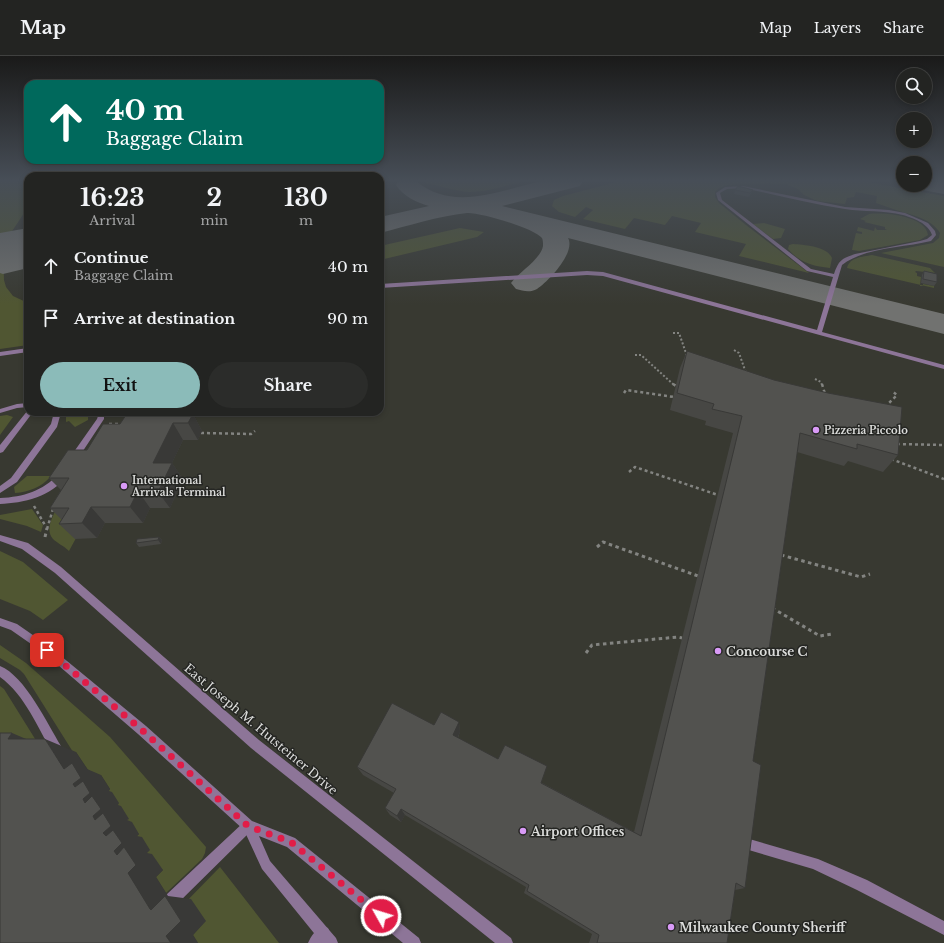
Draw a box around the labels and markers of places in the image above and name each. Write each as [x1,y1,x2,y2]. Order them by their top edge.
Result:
place label: Pizzeria Piccolo [824,424,908,437]
marker: Pizzeria Piccolo [811,425,821,435]
place label: International Arrivals Terminal [131,474,226,499]
marker: International Arrivals Terminal [119,481,129,491]
pin [30,633,64,667]
place label: Concourse C [726,644,807,659]
marker: Concourse C [713,646,723,656]
place label: Airport Offices [530,824,625,839]
marker: Airport Offices [518,826,528,836]
place label: Milwaukee County Sheriff [679,920,847,935]
marker: Milwaukee County Sheriff [666,922,676,932]

